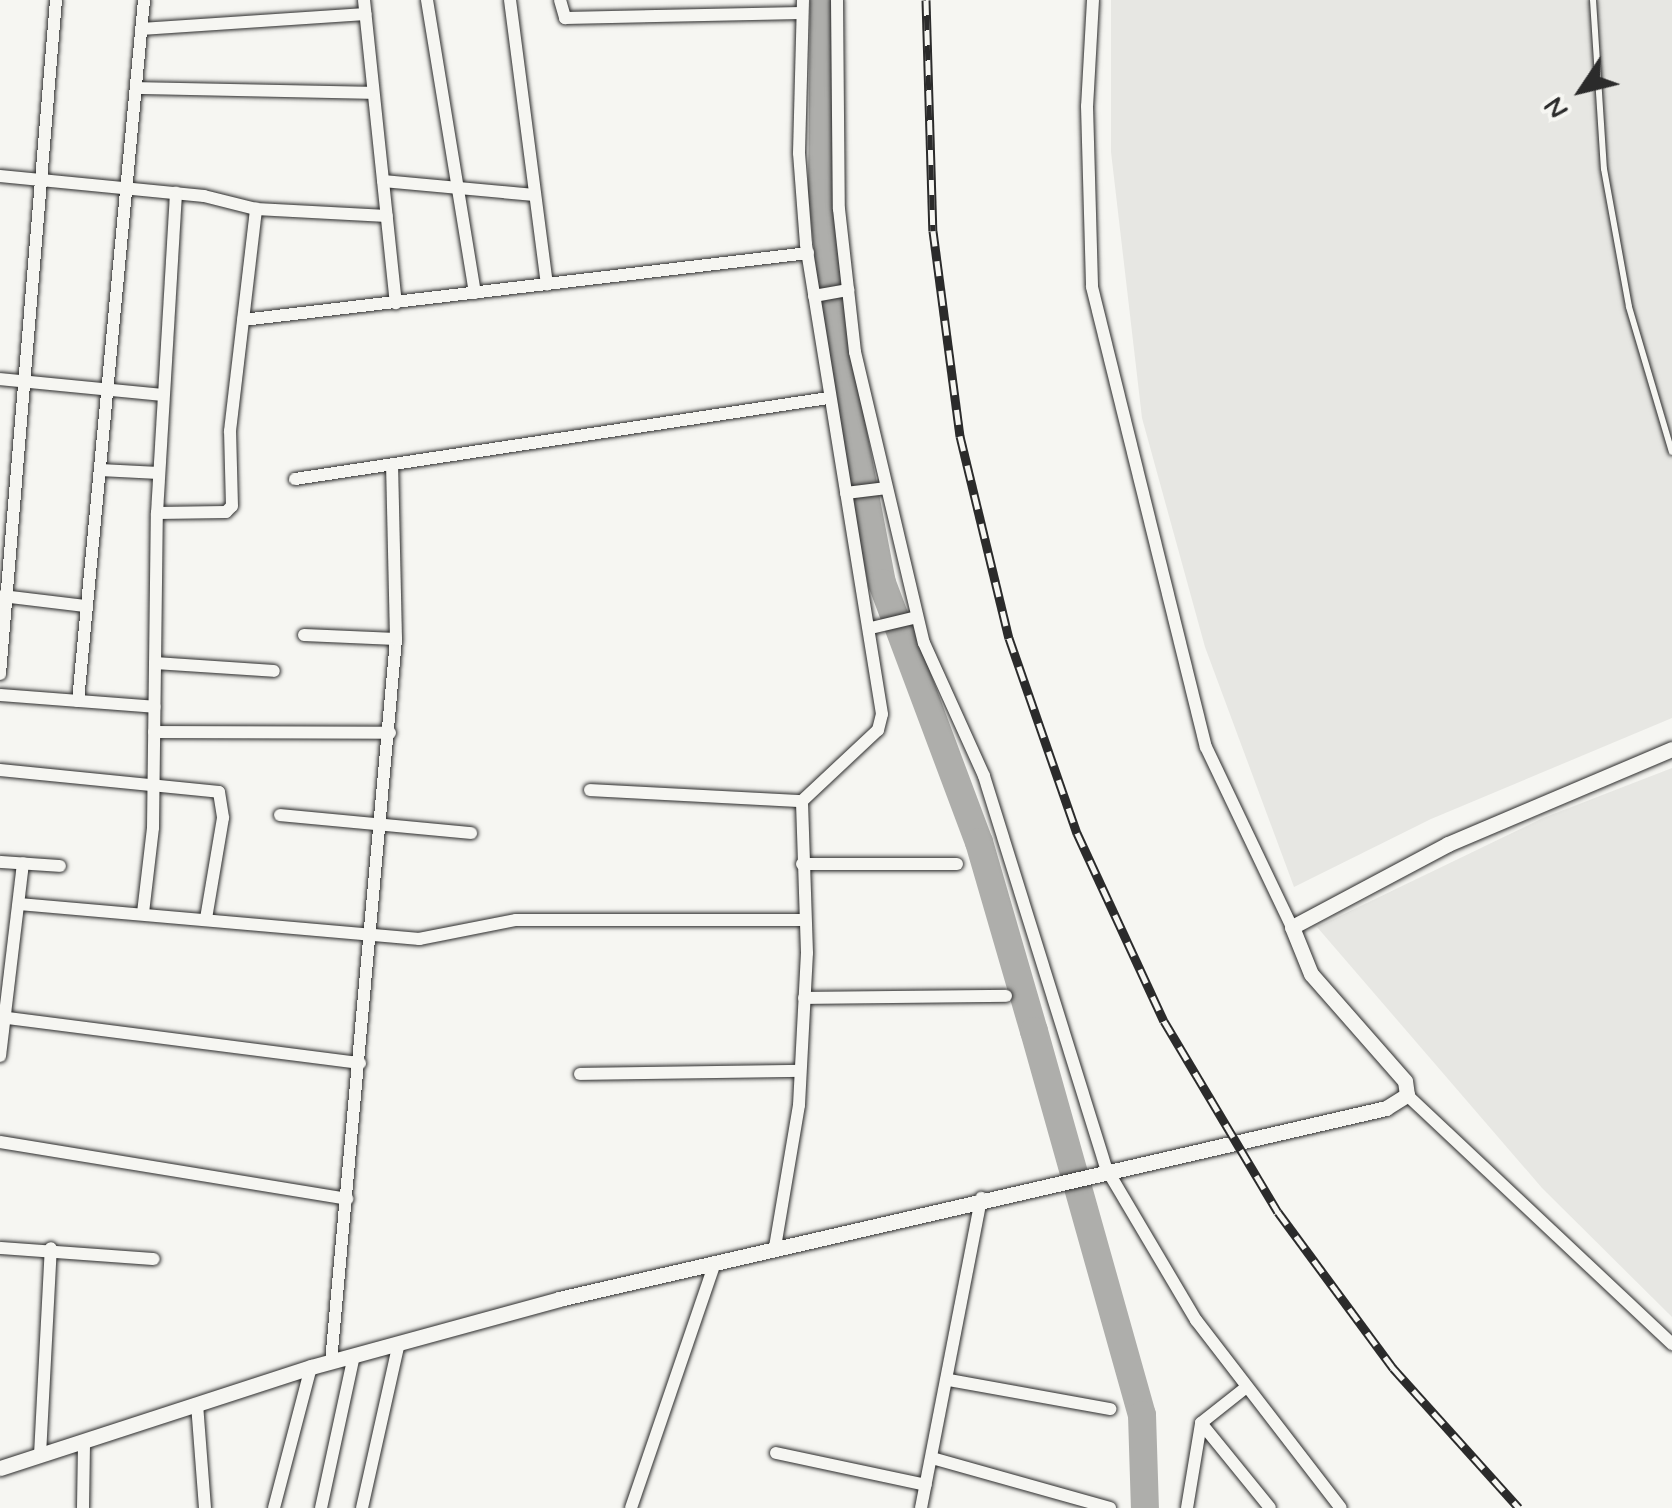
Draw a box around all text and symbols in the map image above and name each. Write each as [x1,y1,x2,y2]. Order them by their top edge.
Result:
north arrow [1532,40,1632,140]
text: N [1537,89,1578,126]

